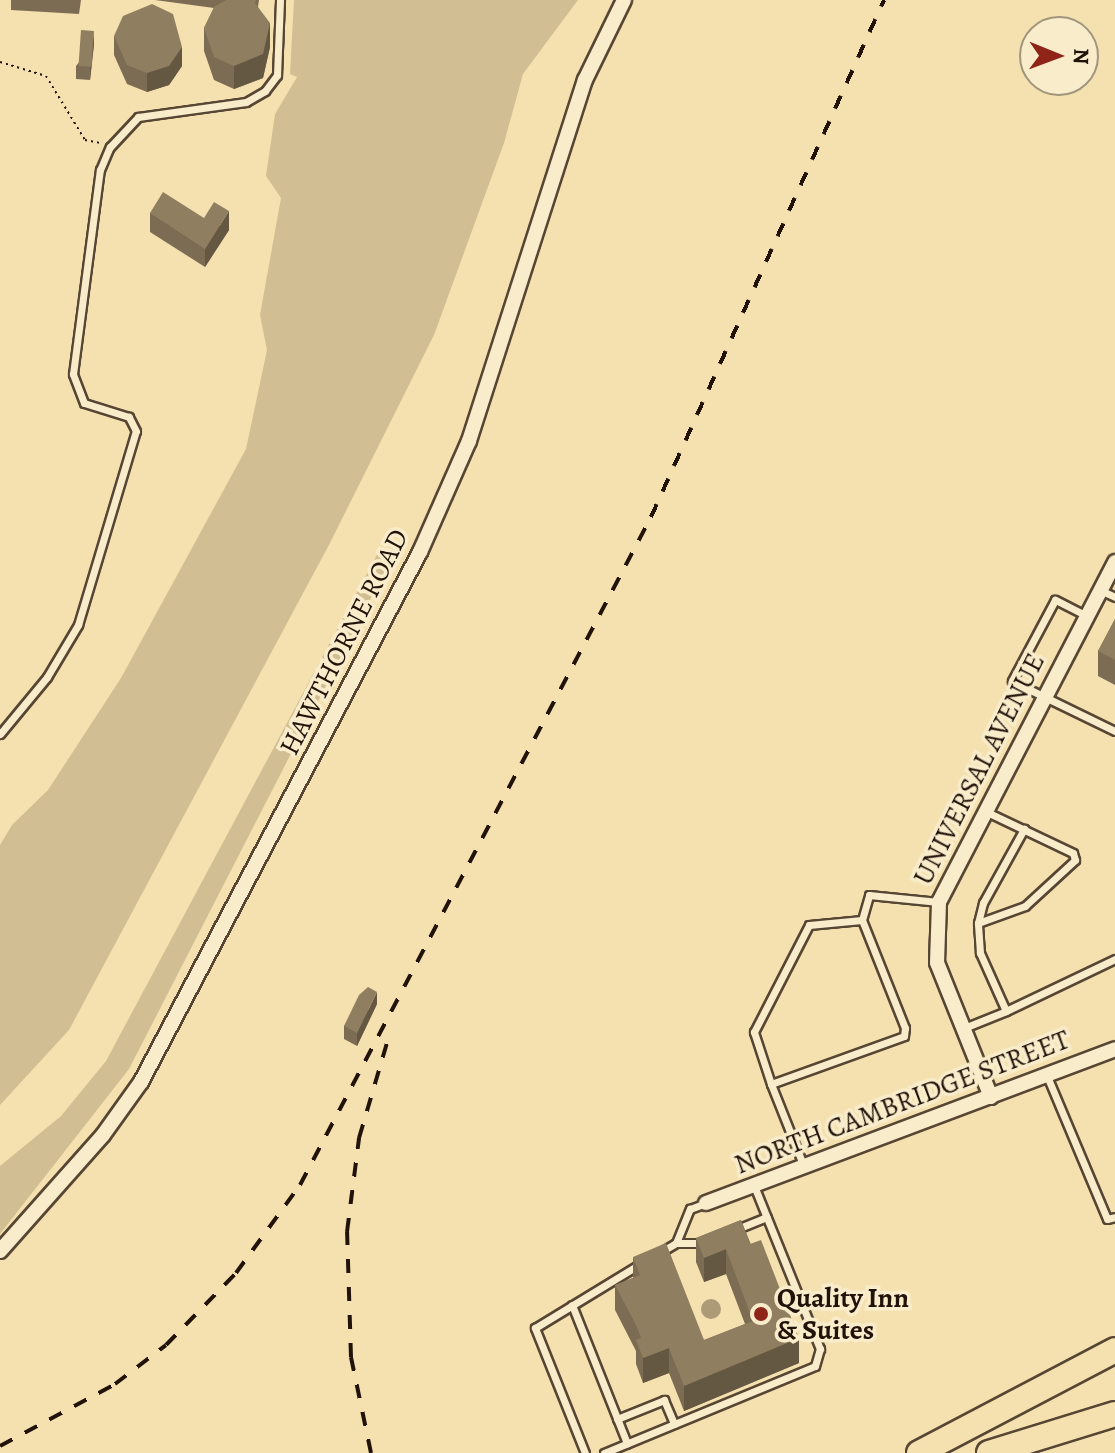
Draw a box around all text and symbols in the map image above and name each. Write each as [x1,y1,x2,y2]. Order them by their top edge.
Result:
north arrow [1019,16,1099,96]
text: N [1066,48,1096,65]
street label: HAWTHORNE ROAD [272,523,416,761]
street label: UNIVERSAL AVENUE [906,648,1052,890]
street label: NORTH CAMBRIDGE STREET [730,1022,1074,1182]
place label: Quality Inn & Suites [777,1281,909,1347]
marker: Quality Inn & Suites [752,1305,770,1323]

